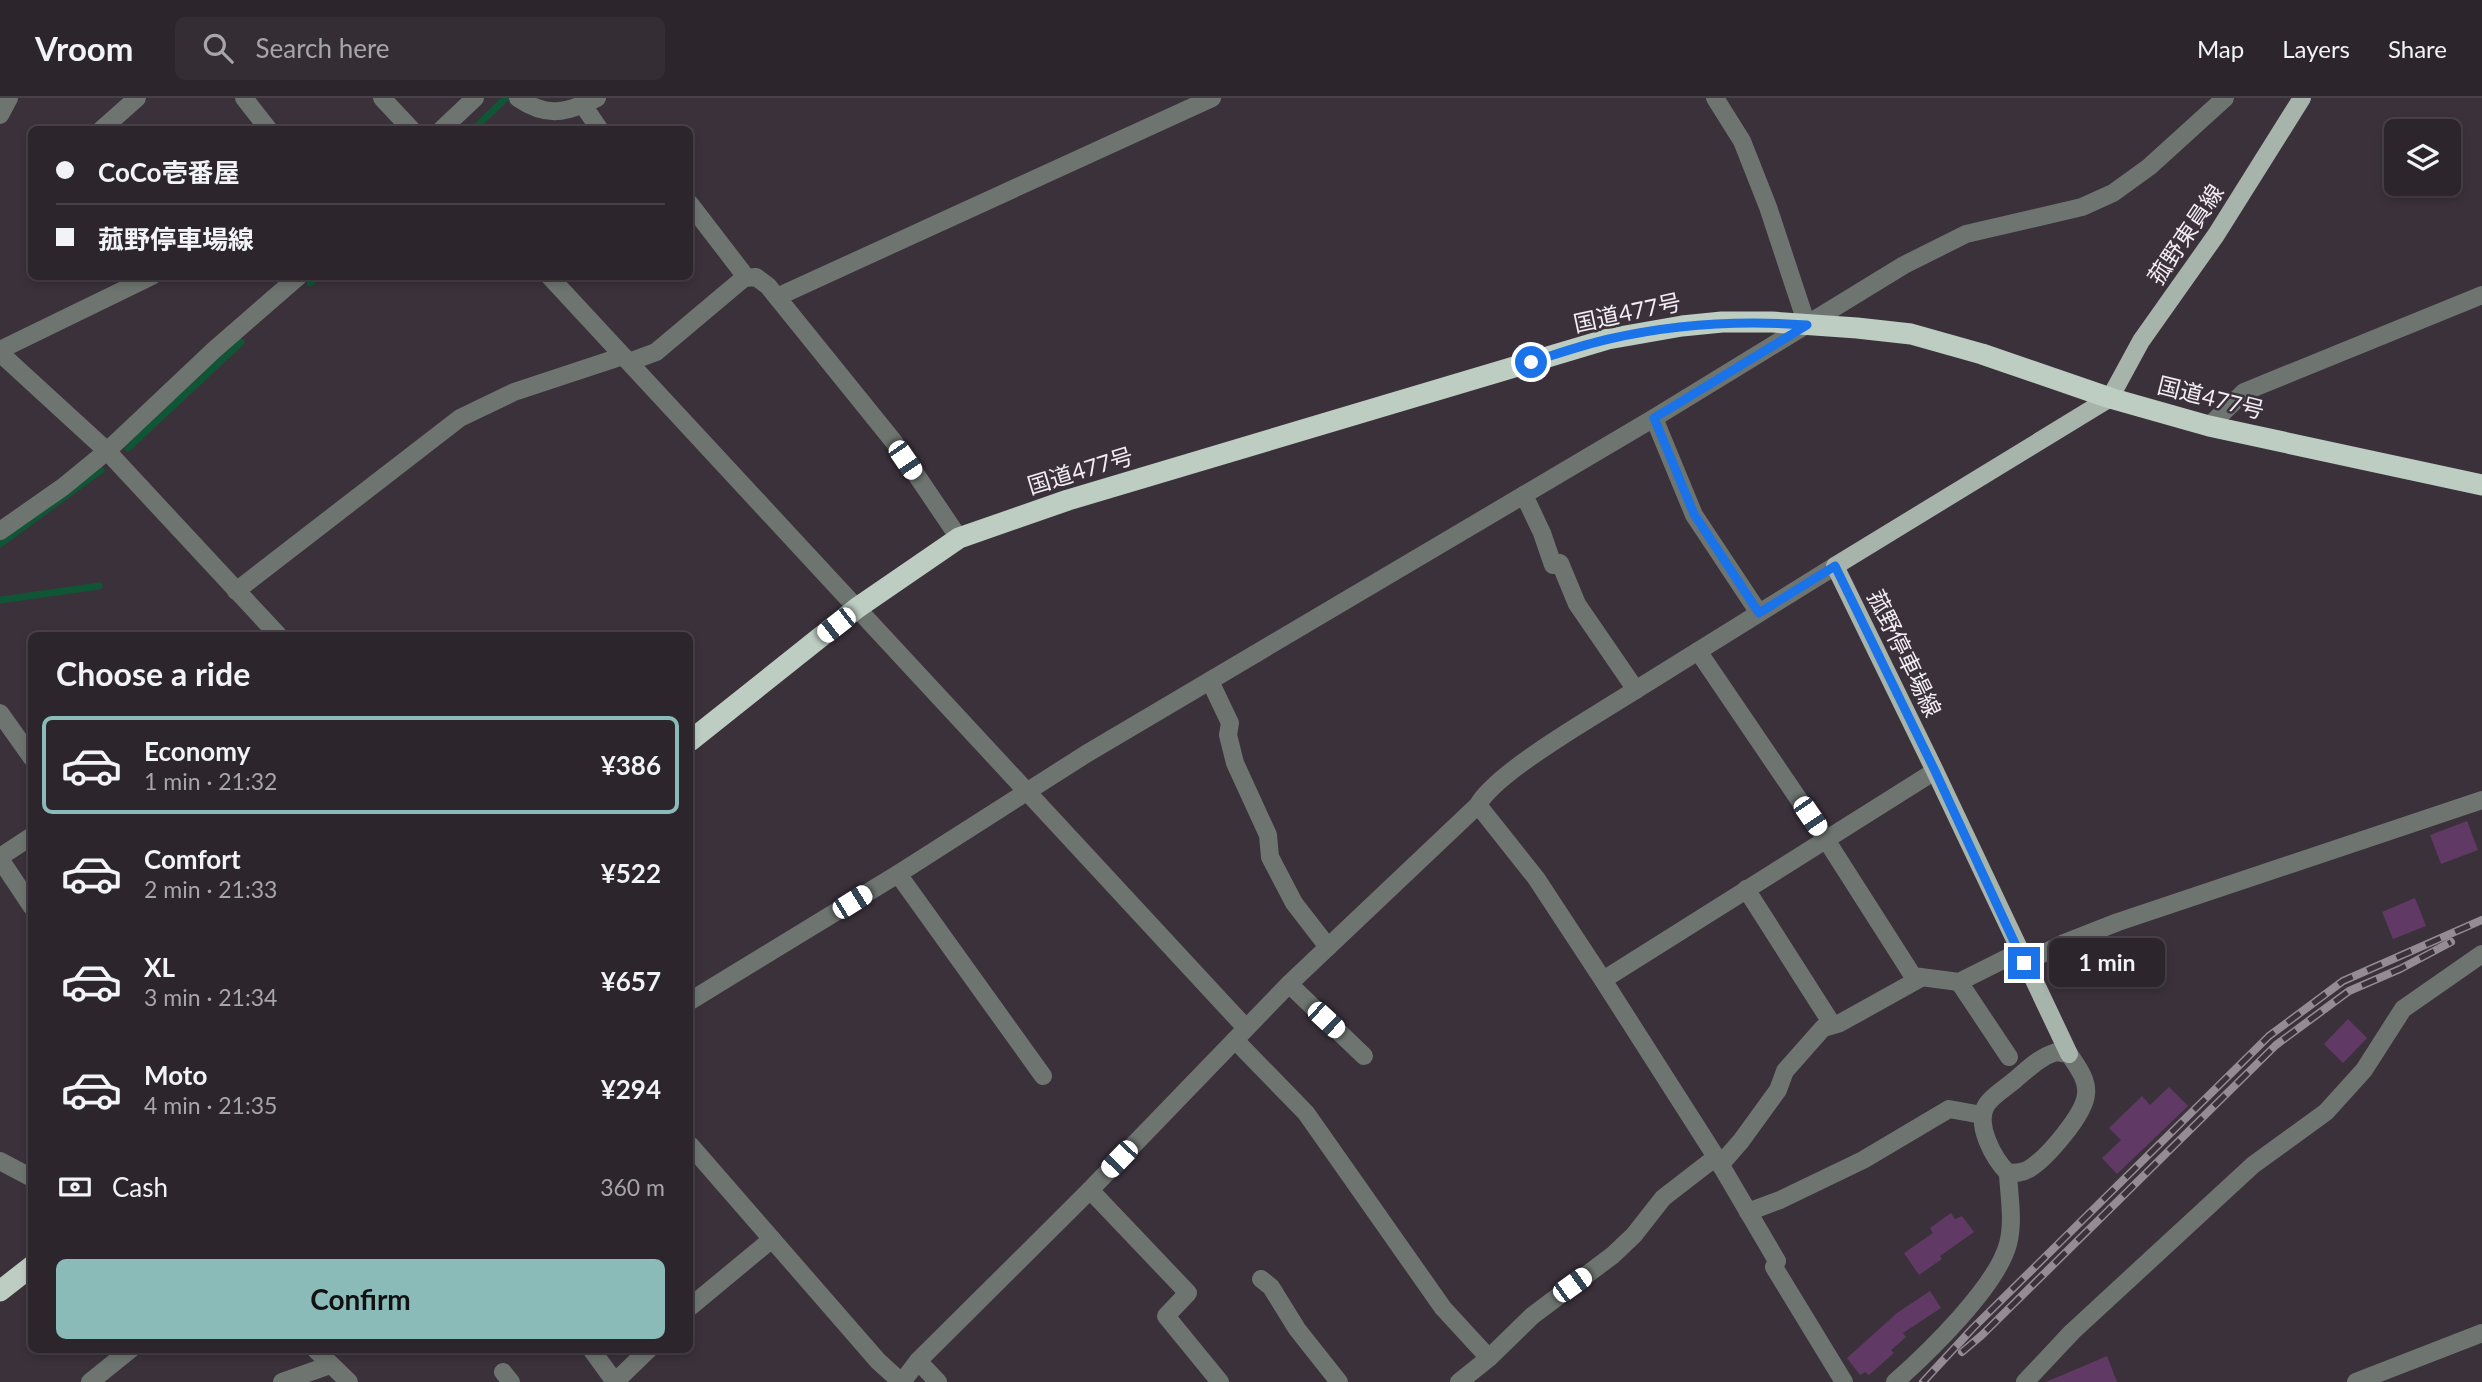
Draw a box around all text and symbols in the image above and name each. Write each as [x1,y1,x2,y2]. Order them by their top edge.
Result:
search box [175,17,665,80]
text: Vroom [35,28,133,68]
icon: search [199,29,237,67]
text: Search here [255,32,390,64]
text: Map [2197,34,2244,63]
text: Layers [2282,34,2350,63]
text: Share [2388,34,2447,63]
map controls [2384,119,2461,196]
button: layers [2384,119,2461,196]
text: CoCo壱番屋 [98,156,240,188]
street label: 菰野東員線 [2141,179,2229,289]
text: 菰野停車場線 [98,223,254,255]
street label: 国道477号 [1571,287,1683,337]
route start [1515,346,1547,378]
street label: 国道477号 [2155,370,2267,424]
car [885,437,926,483]
street label: 国道477号 [1024,441,1136,499]
street label: 菰野停車場線 [1862,585,1948,721]
car [813,604,860,646]
text: Choose a ride [56,654,250,693]
icon: car [60,734,123,797]
text: Economy [144,735,250,767]
text: ¥386 [601,749,661,781]
text: 1 min · 21:32 [144,767,277,795]
car [1790,793,1831,839]
icon: car [60,842,123,905]
text: Comfort [144,843,241,875]
text: ¥522 [601,857,661,889]
text: 2 min · 21:33 [144,875,277,903]
car [829,882,876,922]
callout: 1 min [2048,938,2164,988]
route end [2008,947,2040,979]
text: 1 min [2078,948,2136,976]
icon: car [60,950,123,1013]
text: XL [144,951,175,983]
text: ¥657 [601,965,661,997]
text: 3 min · 21:34 [144,983,277,1011]
car [1304,998,1349,1042]
icon: car [60,1058,123,1121]
text: Moto [144,1059,207,1091]
text: ¥294 [601,1073,661,1105]
text: 4 min · 21:35 [144,1091,277,1119]
car [1097,1137,1142,1181]
icon: cash [56,1168,94,1206]
text: Cash [112,1171,168,1203]
text: 360 m [600,1173,665,1201]
button: Confirm [56,1259,665,1339]
car [1549,1264,1596,1306]

